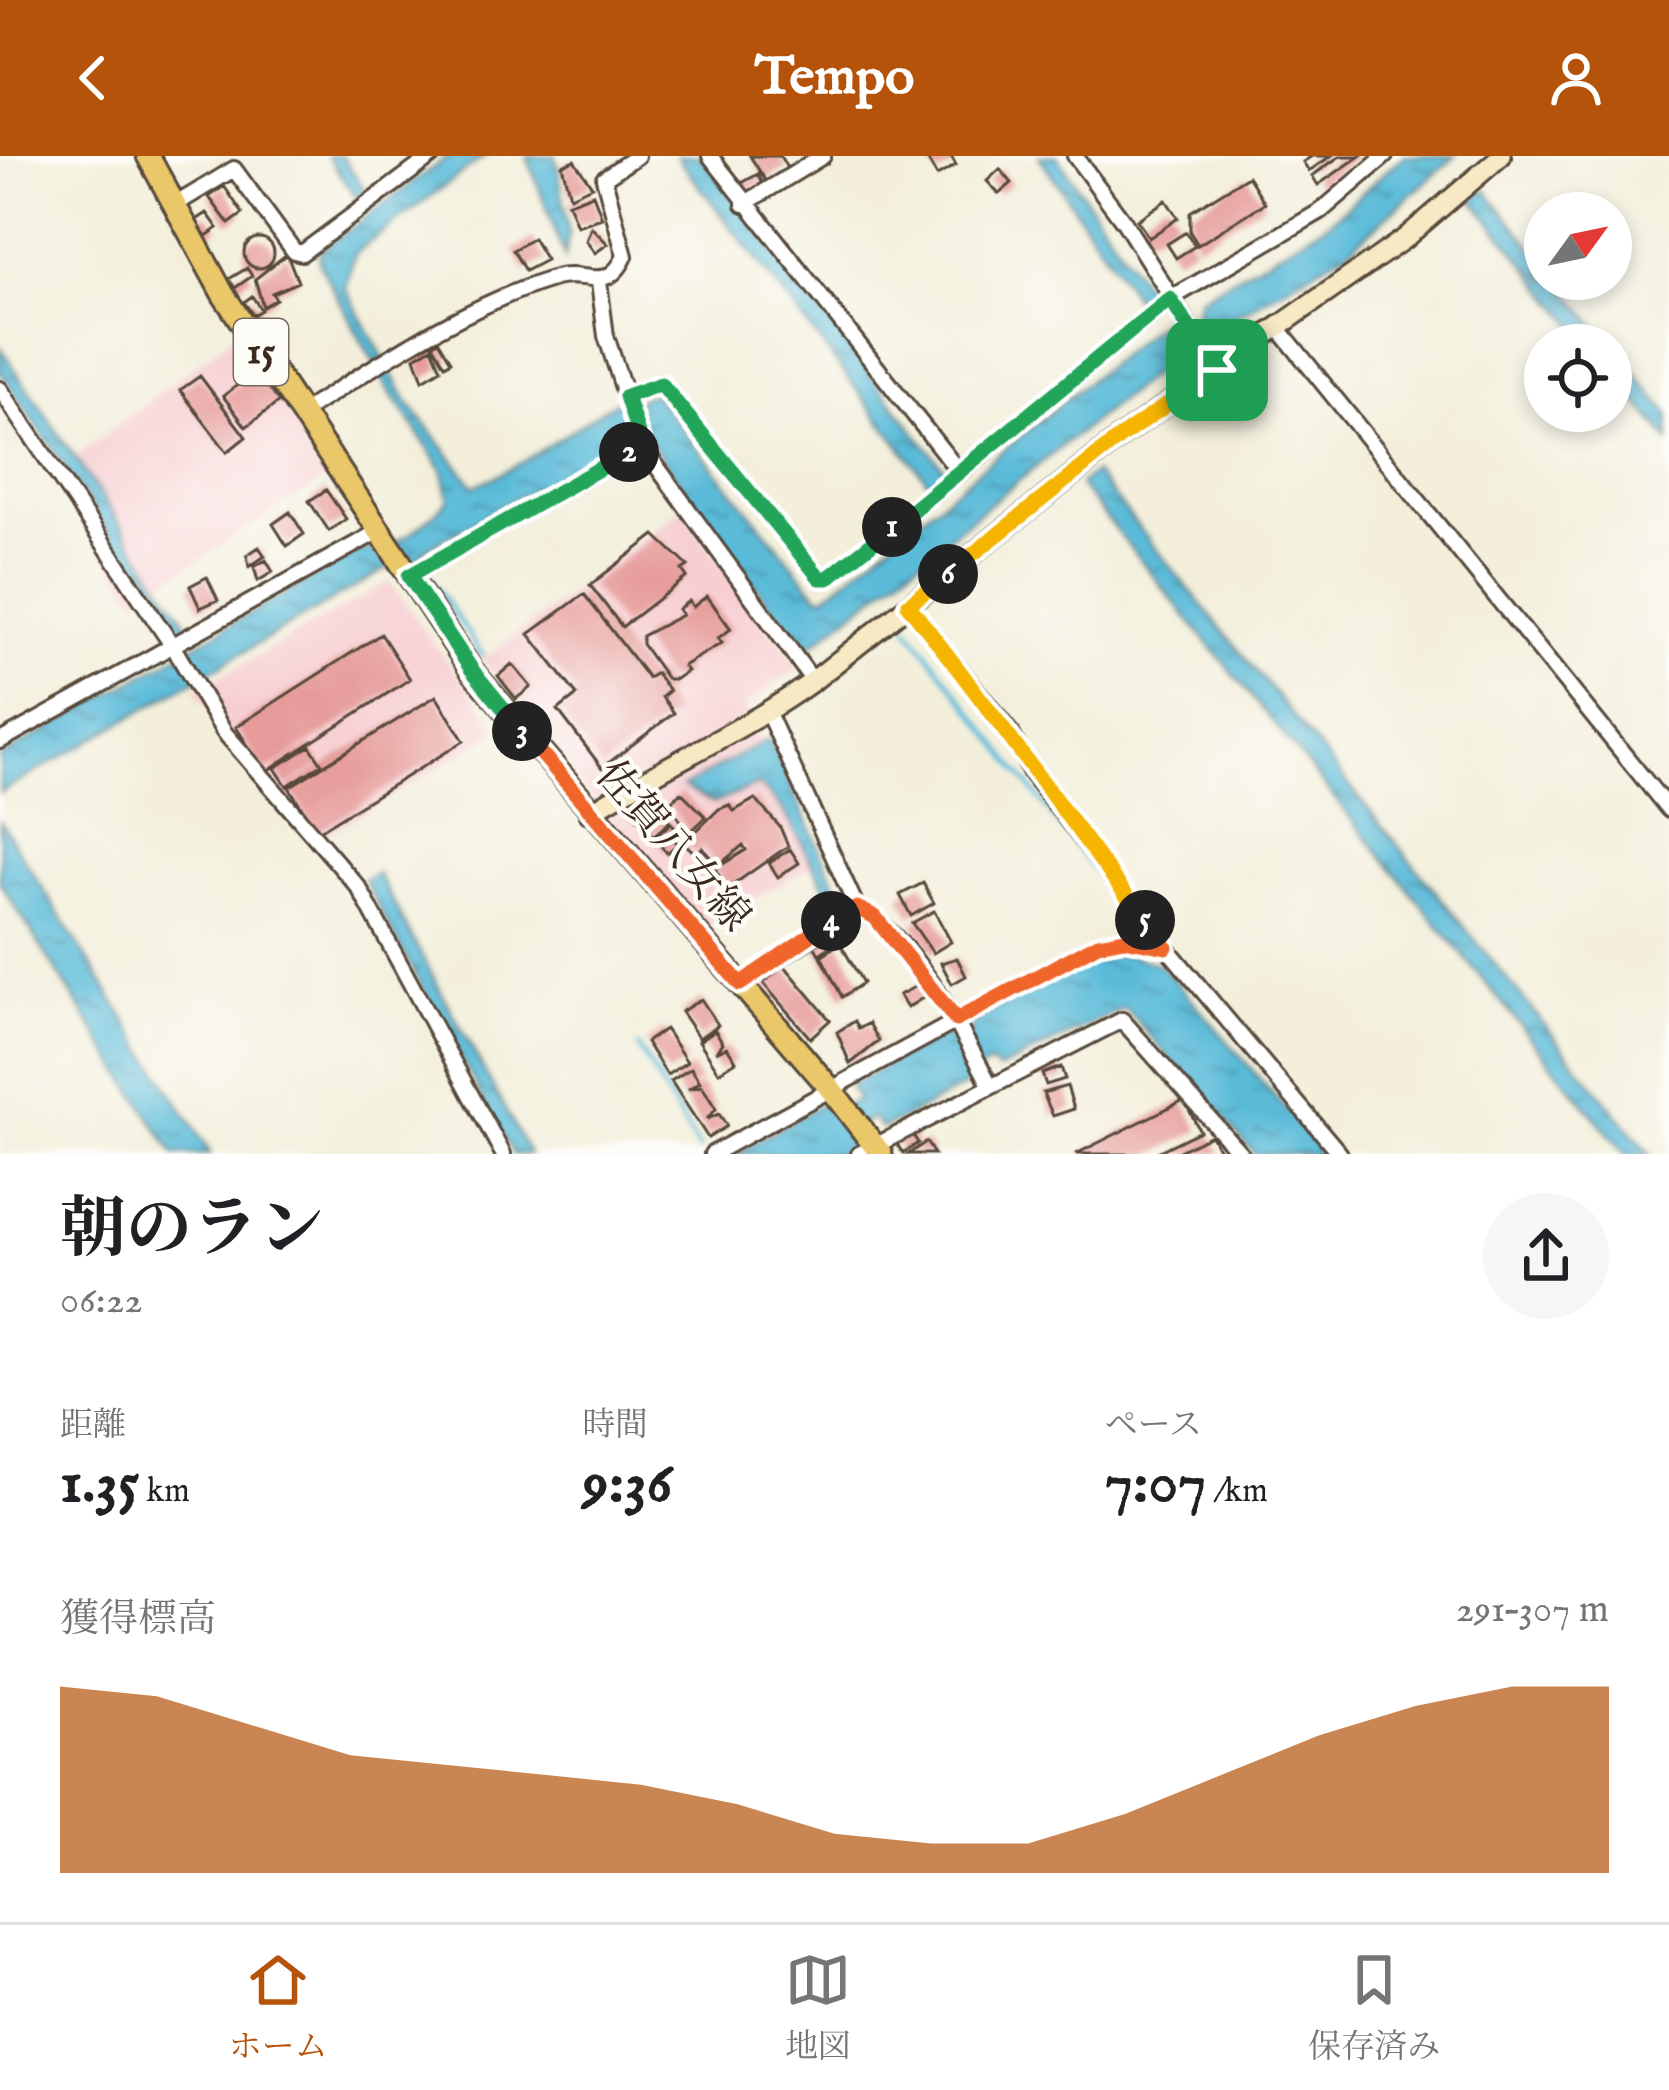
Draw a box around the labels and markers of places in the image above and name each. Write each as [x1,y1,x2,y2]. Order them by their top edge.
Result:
pin [1166,319,1268,421]
pin: 2 [599,422,659,482]
pin: 1 [862,497,922,557]
pin: 6 [918,544,978,604]
pin: 3 [492,701,552,761]
pin: 5 [1115,890,1175,950]
pin: 4 [801,891,861,951]

